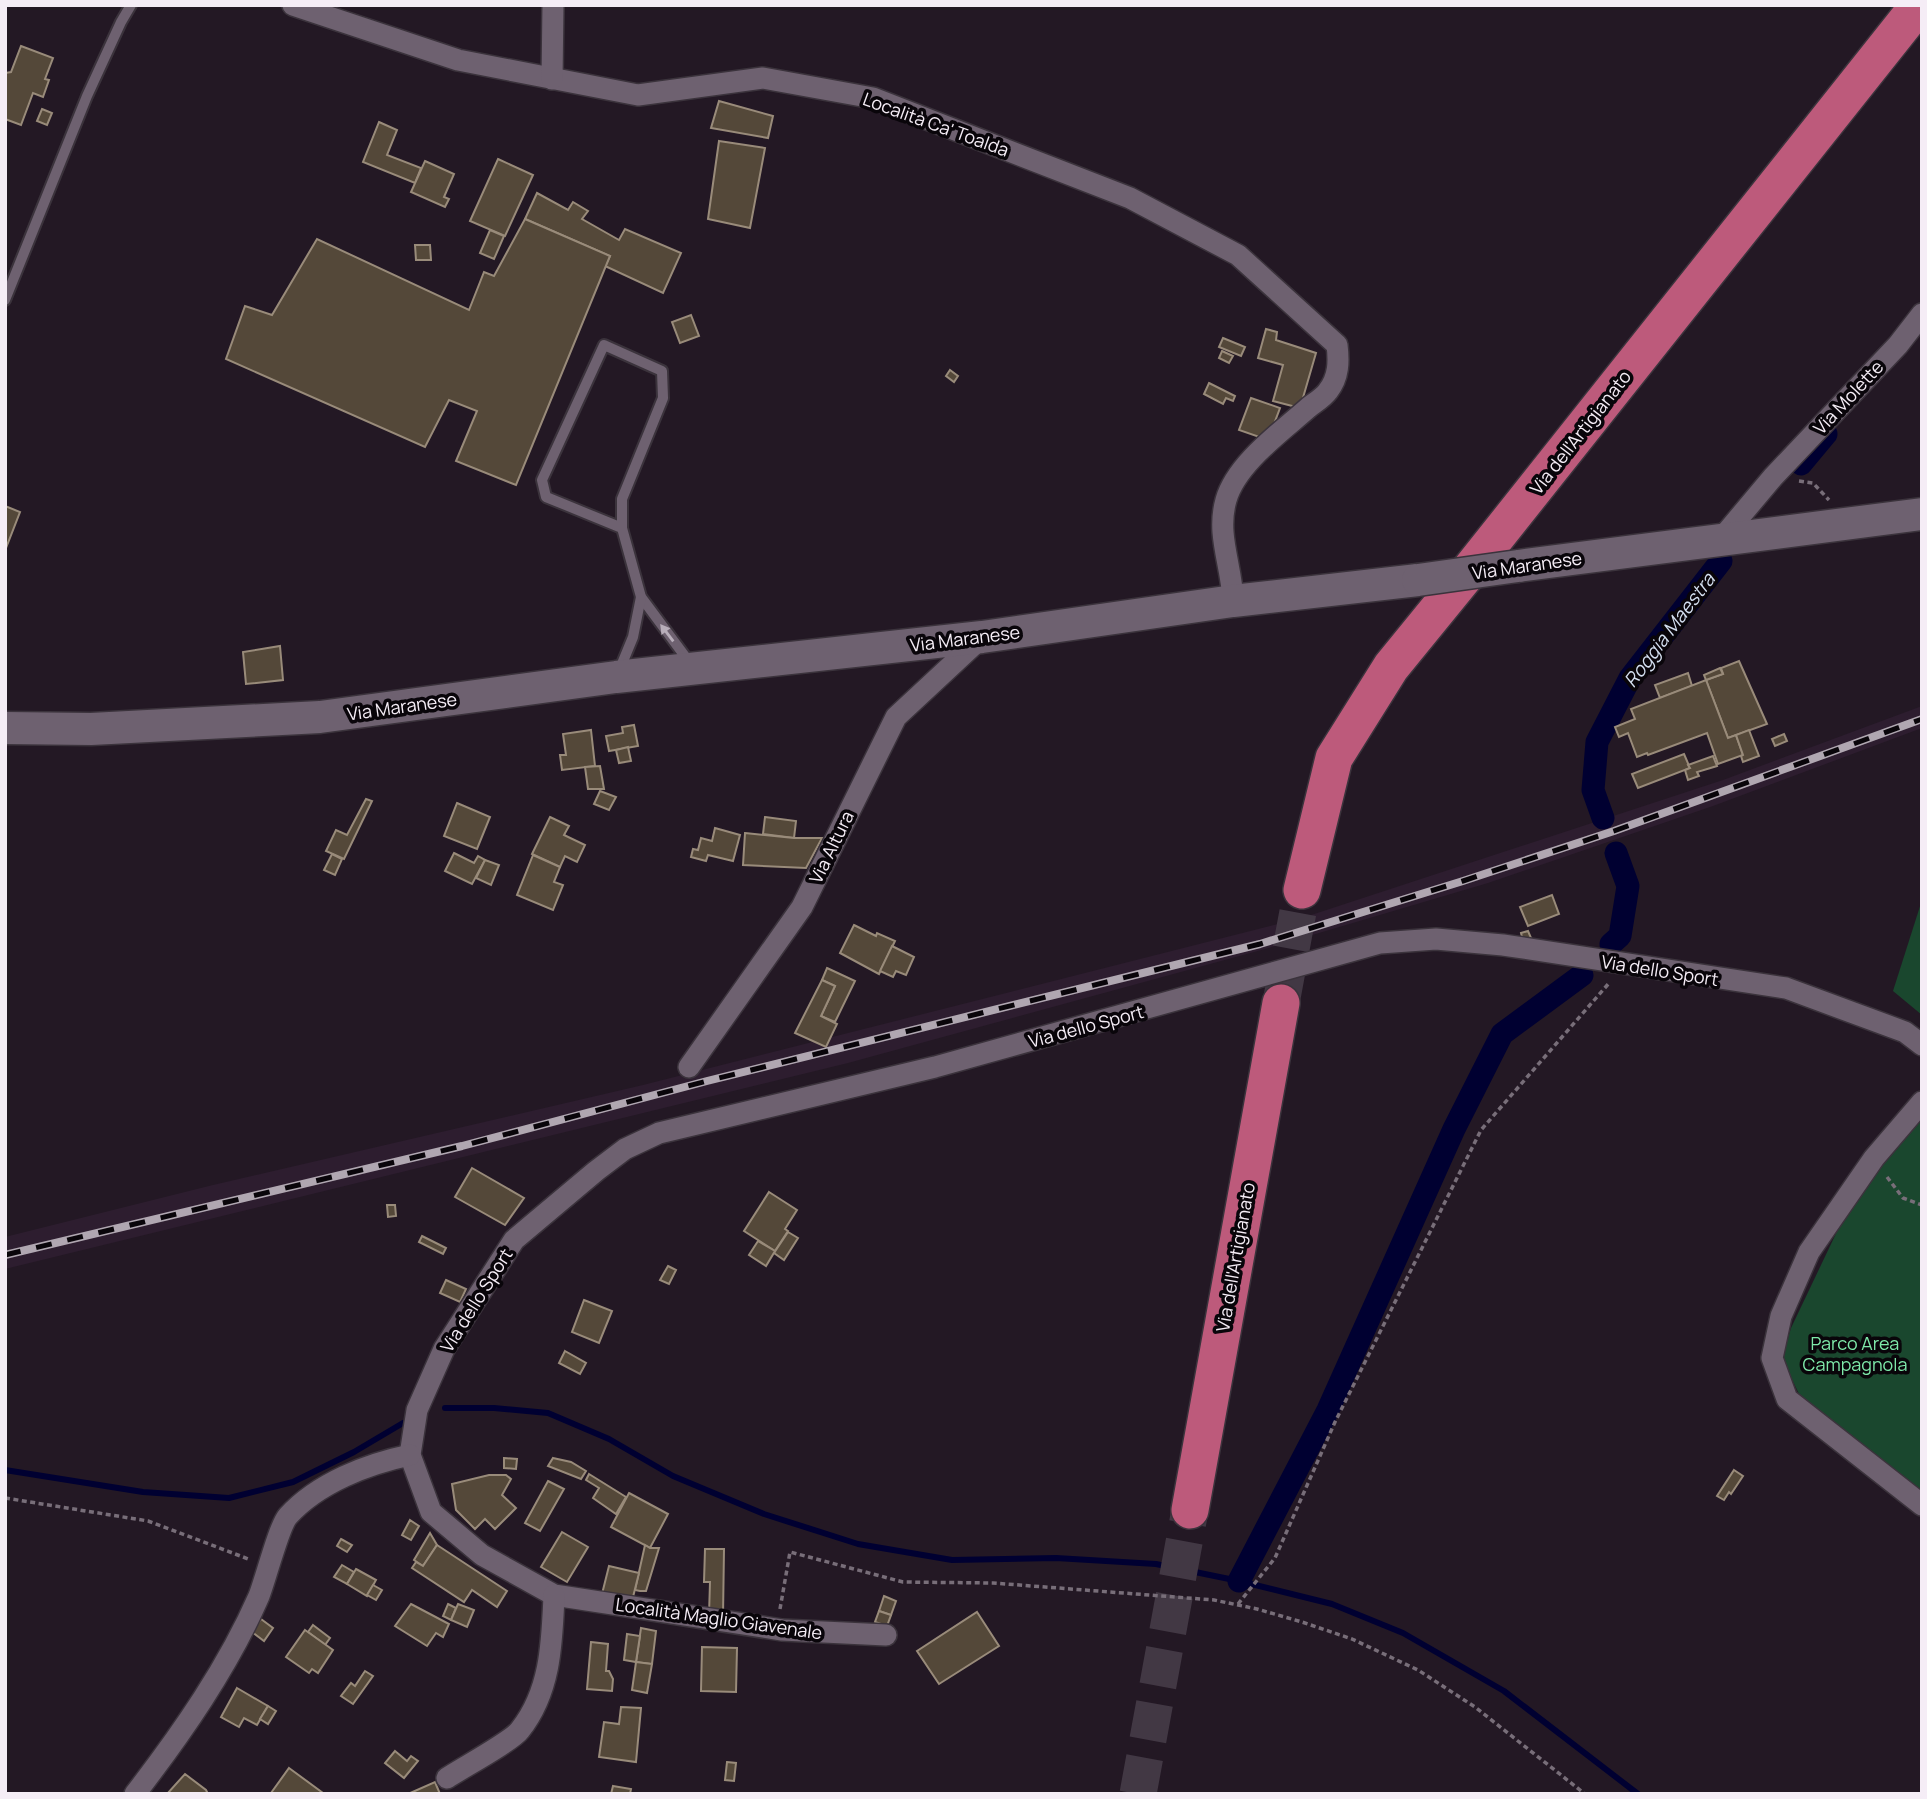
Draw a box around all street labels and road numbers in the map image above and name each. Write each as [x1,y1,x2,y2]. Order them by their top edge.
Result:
street label: Località Ca' Toalda [860,86,1012,162]
street label: Via Molette [1808,355,1888,439]
street label: Via dell'Artigianato [1524,365,1636,499]
street label: Via Maranese [1471,545,1583,585]
street label: Via Maranese [909,619,1021,657]
street label: Via Maranese [346,686,458,726]
street label: Via Altura [803,807,859,887]
street label: Via dello Sport [1600,949,1720,991]
street label: Via dello Sport [1026,999,1146,1053]
street label: Via dell'Artigianato [1210,1180,1260,1334]
street label: Via dello Sport [434,1244,518,1356]
street label: Località Maglio Giavenale [614,1592,824,1644]

